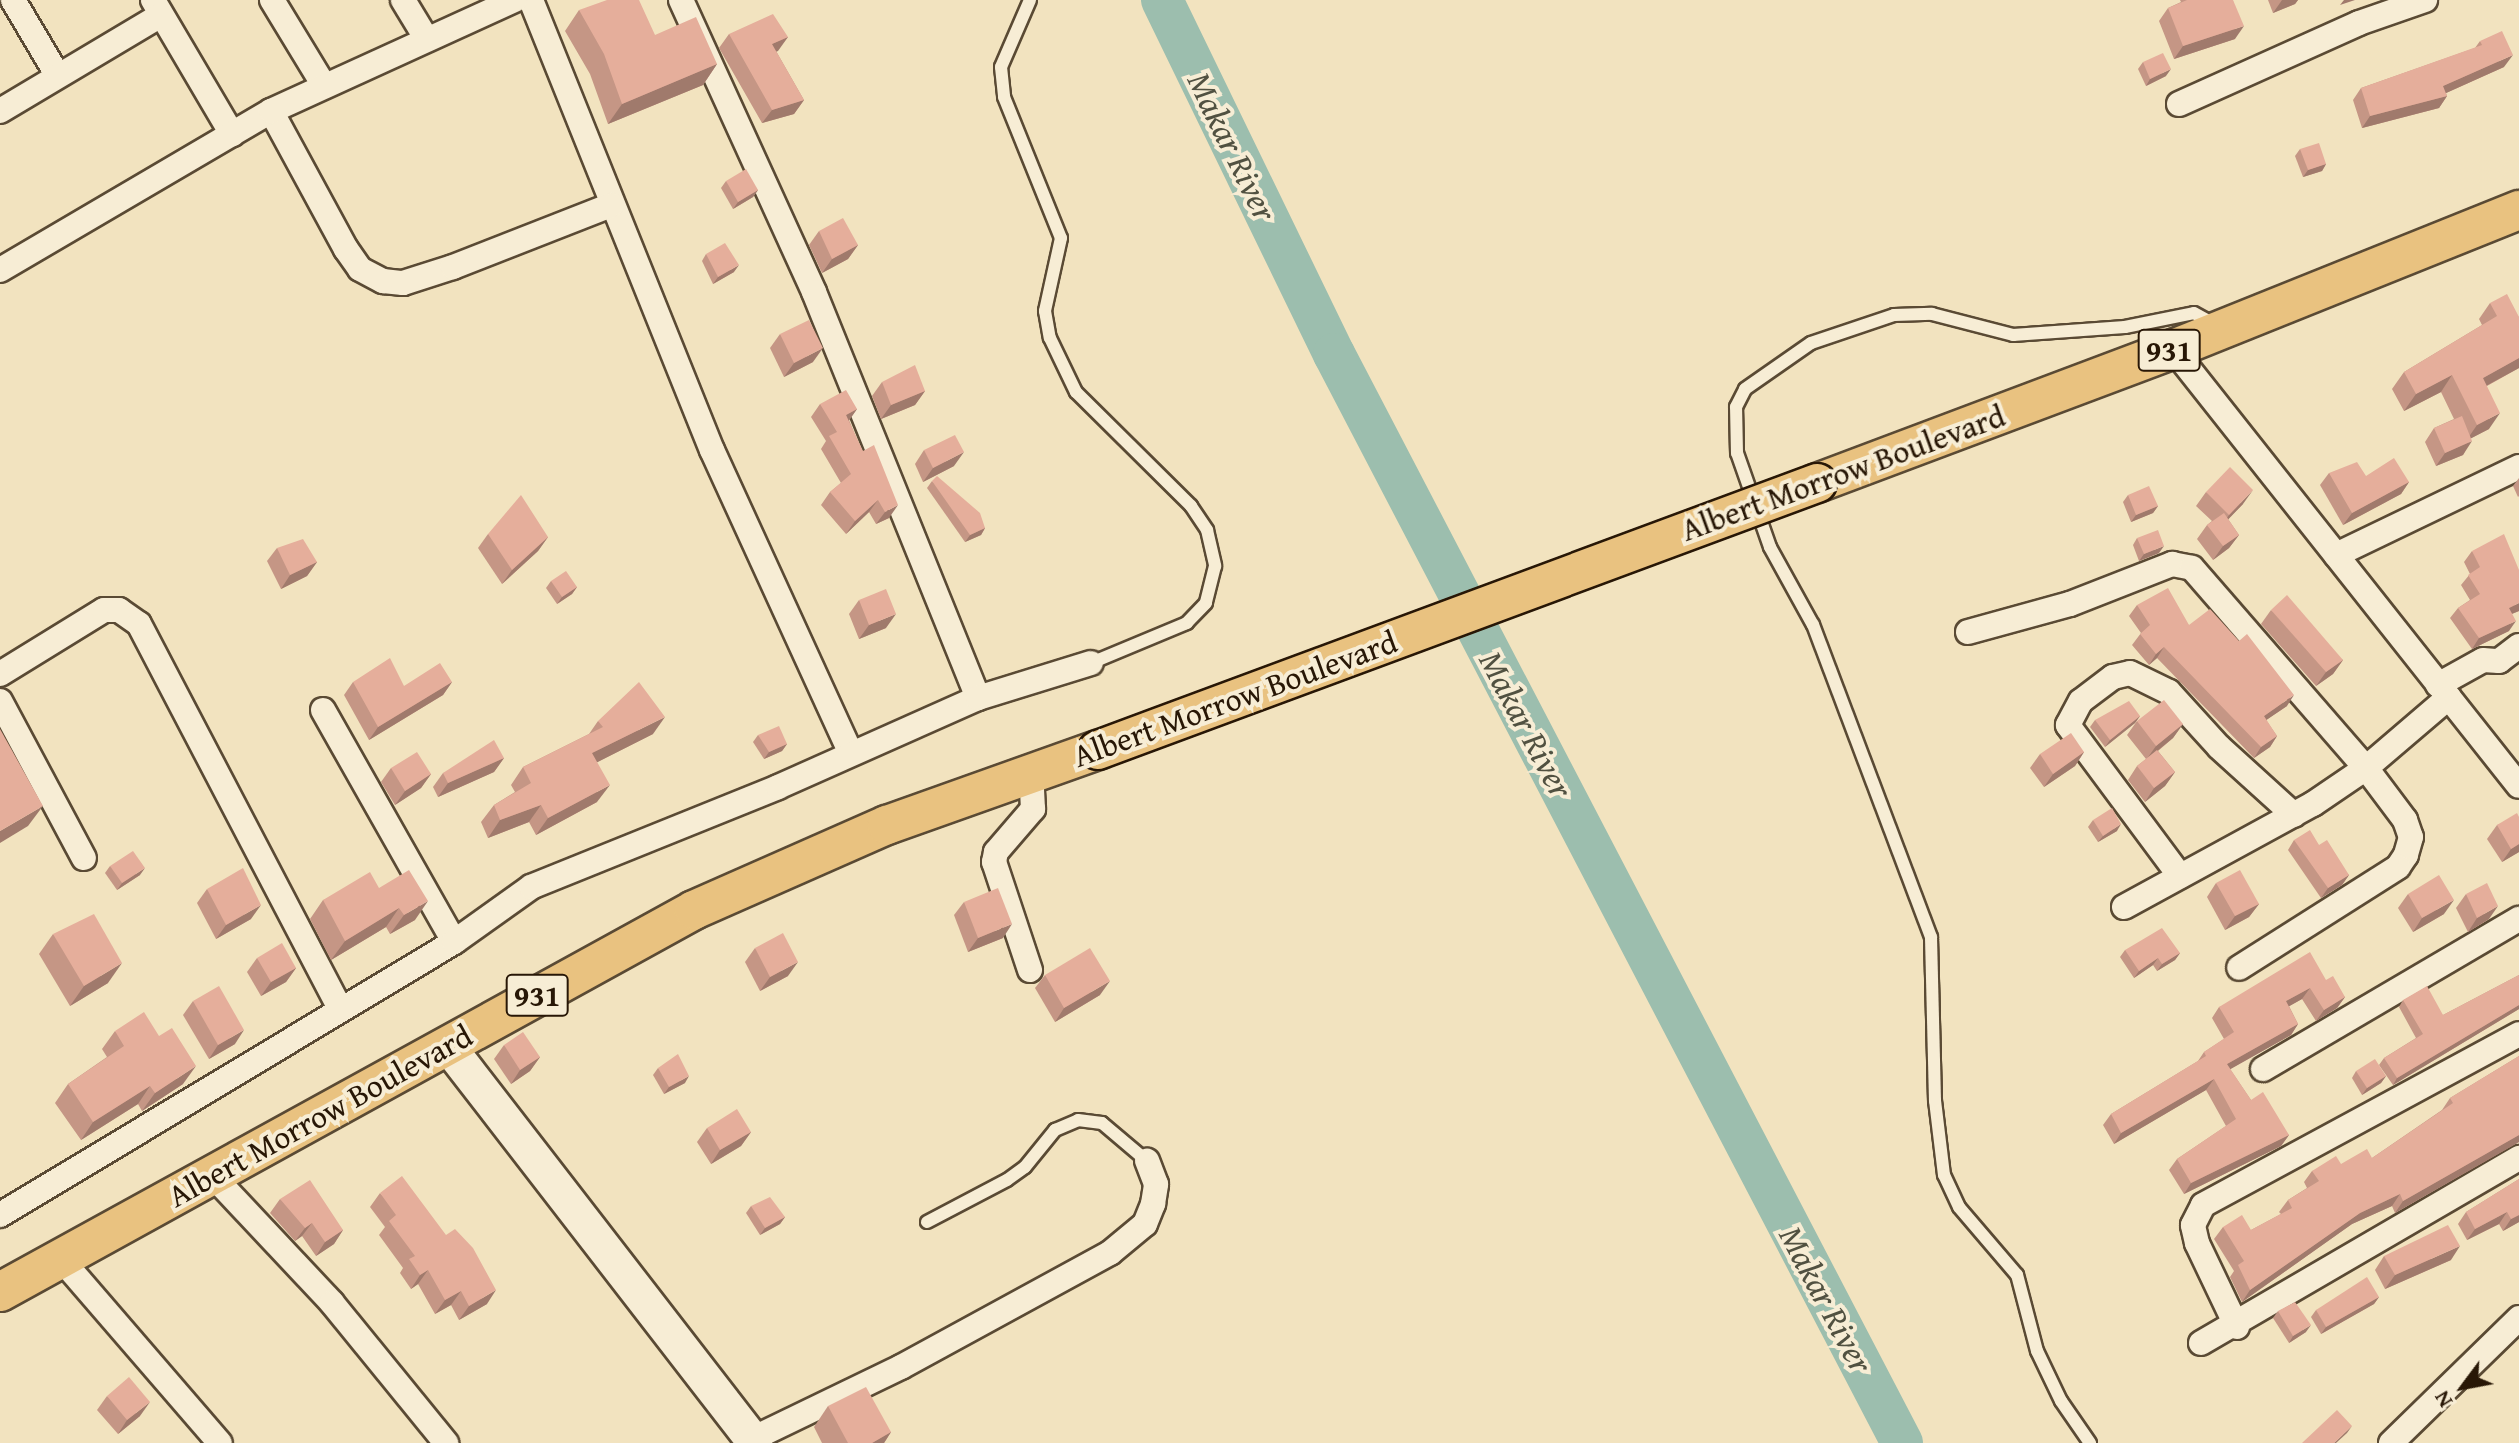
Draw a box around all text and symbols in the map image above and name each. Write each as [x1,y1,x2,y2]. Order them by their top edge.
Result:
water label: Makar River [1180,65,1286,227]
road number: 931 [2137,324,2201,376]
street label: Albert Morrow Boulevard [1676,397,2010,549]
street label: Albert Morrow Boulevard [1068,623,1402,775]
water label: Makar River [1471,644,1583,804]
road number: 931 [505,969,569,1021]
street label: Albert Morrow Boulevard [161,1016,479,1216]
water label: Makar River [1771,1219,1883,1379]
north arrow [2423,1347,2503,1427]
text: N [2425,1385,2460,1414]

